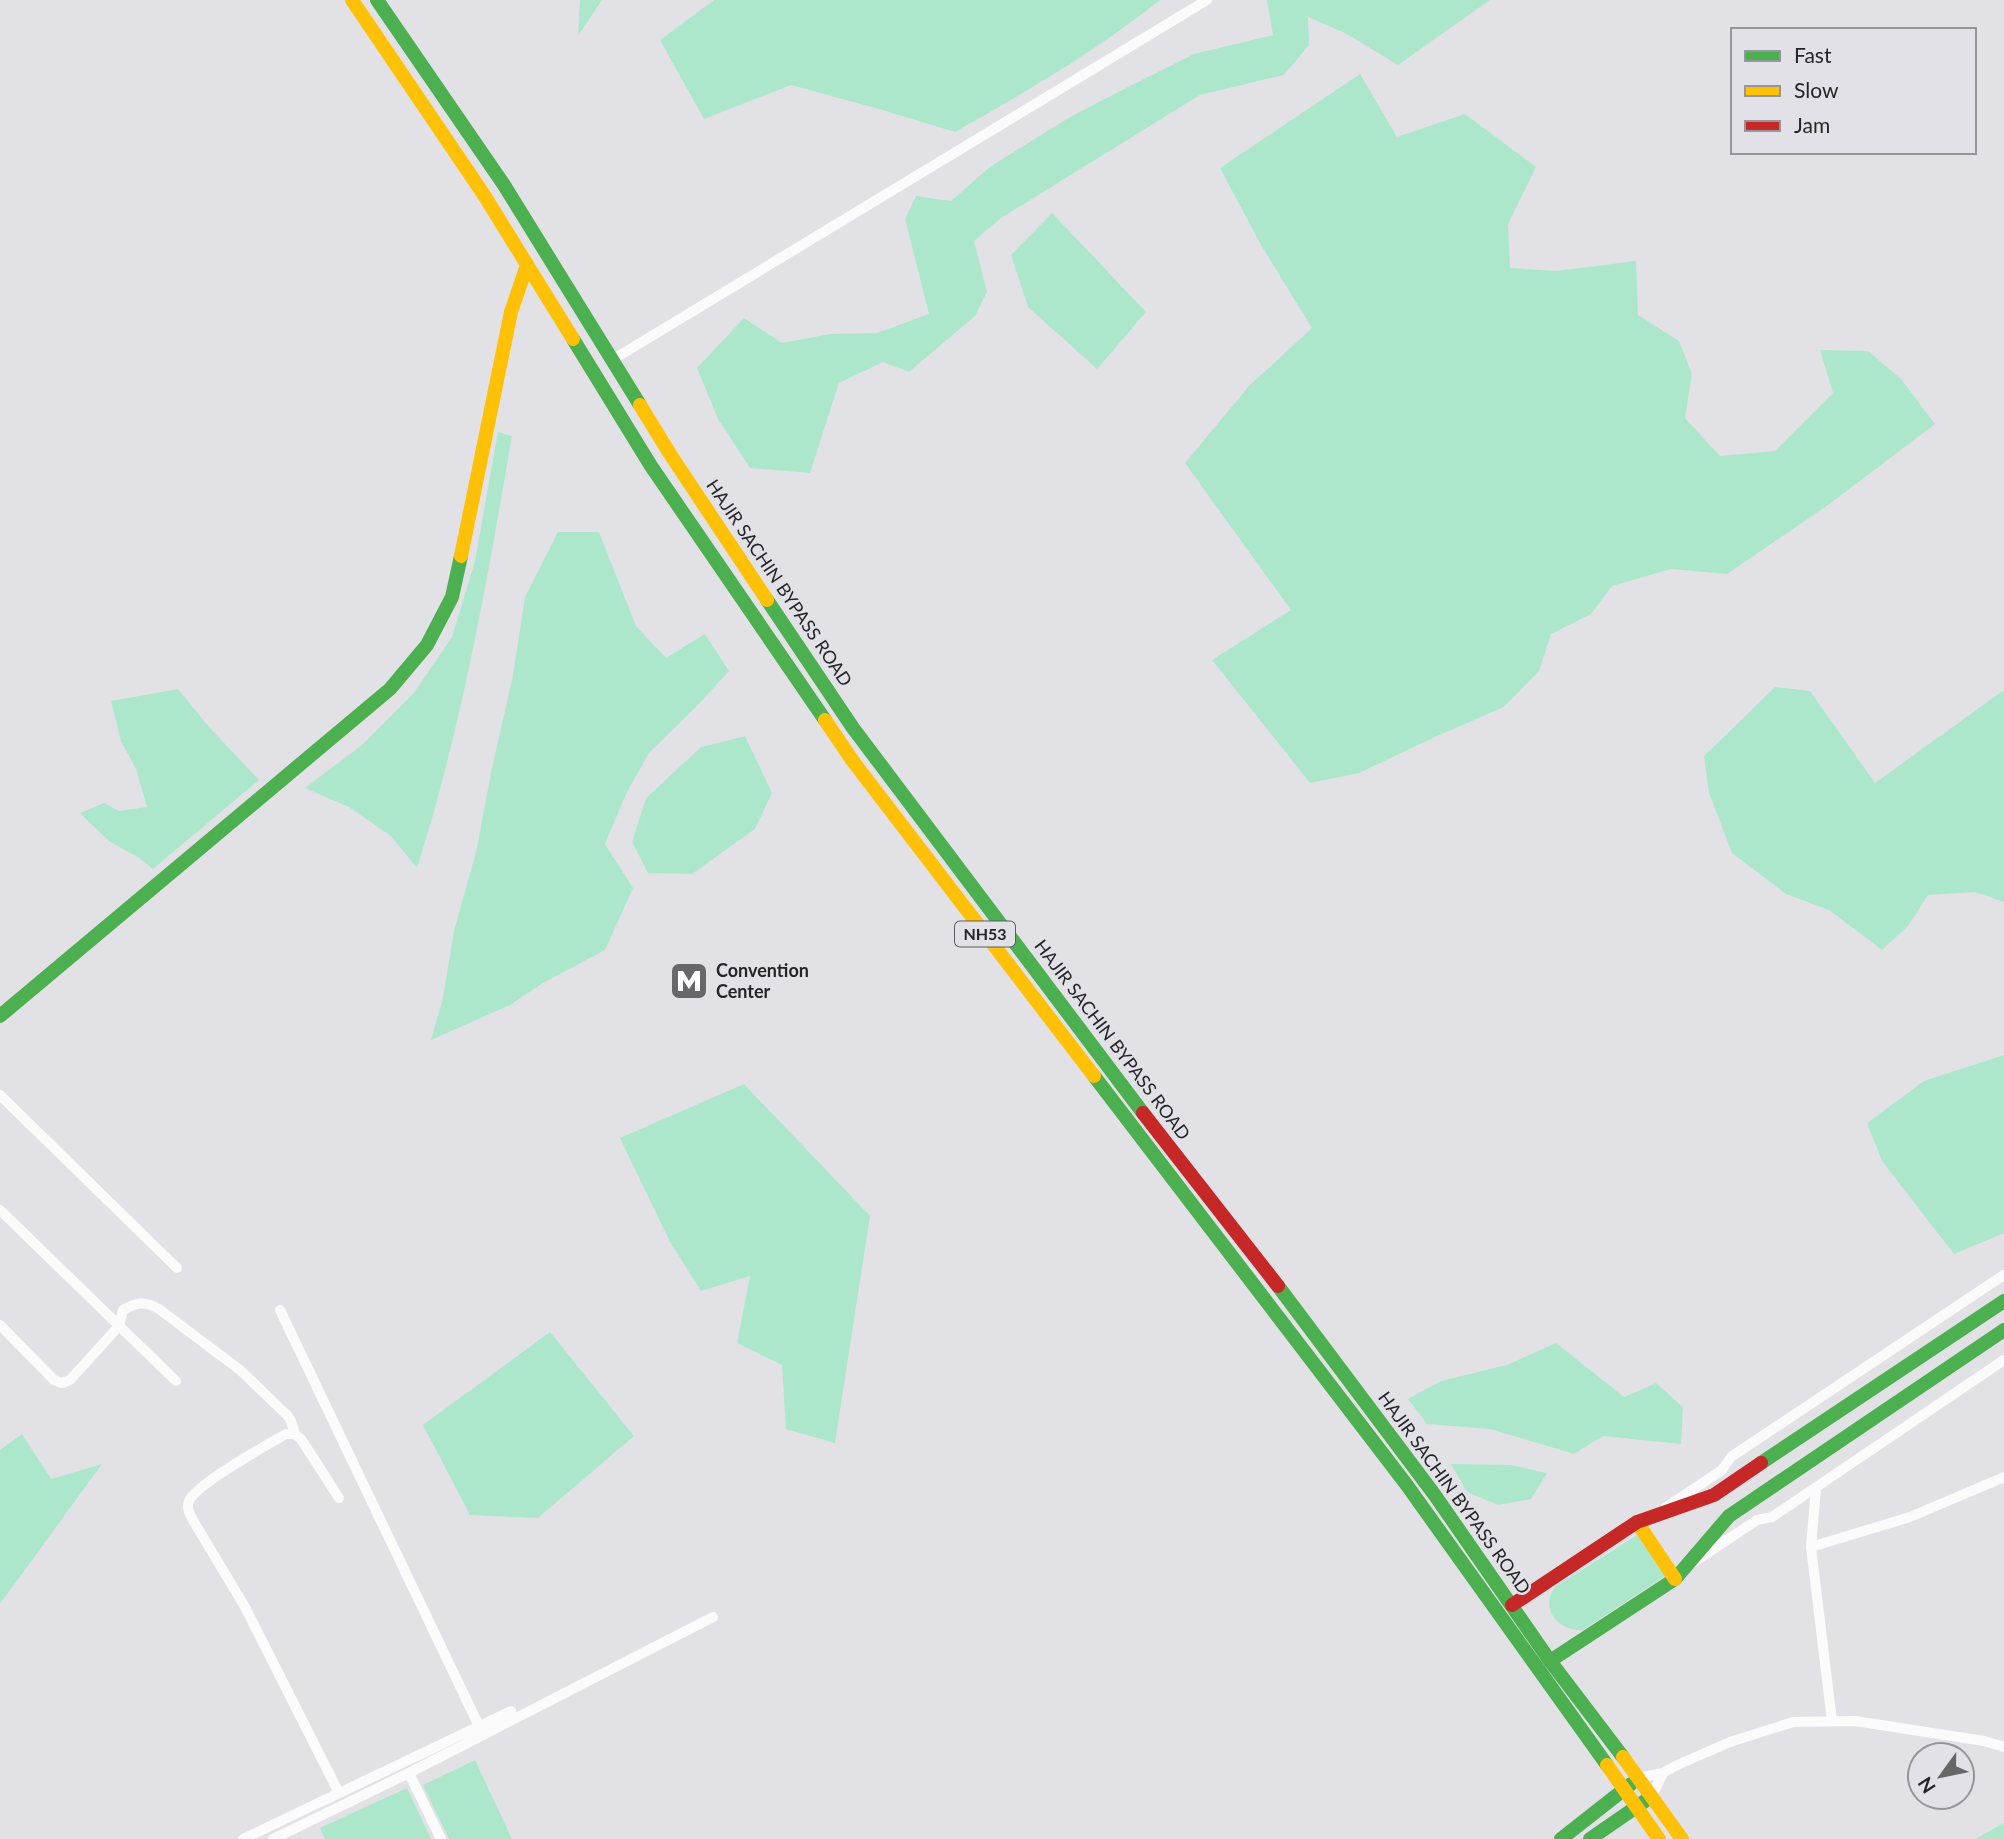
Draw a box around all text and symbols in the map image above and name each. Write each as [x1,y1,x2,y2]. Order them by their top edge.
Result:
legend [1731,28,1976,154]
text: Fast [1794,42,1832,67]
text: Slow [1794,77,1839,102]
text: Jam [1794,112,1830,137]
street label: HAJIR SACHIN BYPASS ROAD [702,475,857,690]
road number: NH53 [955,922,1015,946]
street label: HAJIR SACHIN BYPASS ROAD [1030,935,1195,1144]
place label: Convention Center [716,959,809,1002]
metro station icon: Convention Center [668,960,710,1002]
street label: HAJIR SACHIN BYPASS ROAD [1374,1387,1536,1598]
north arrow [1906,1741,1976,1811]
text: N [1913,1773,1940,1798]

